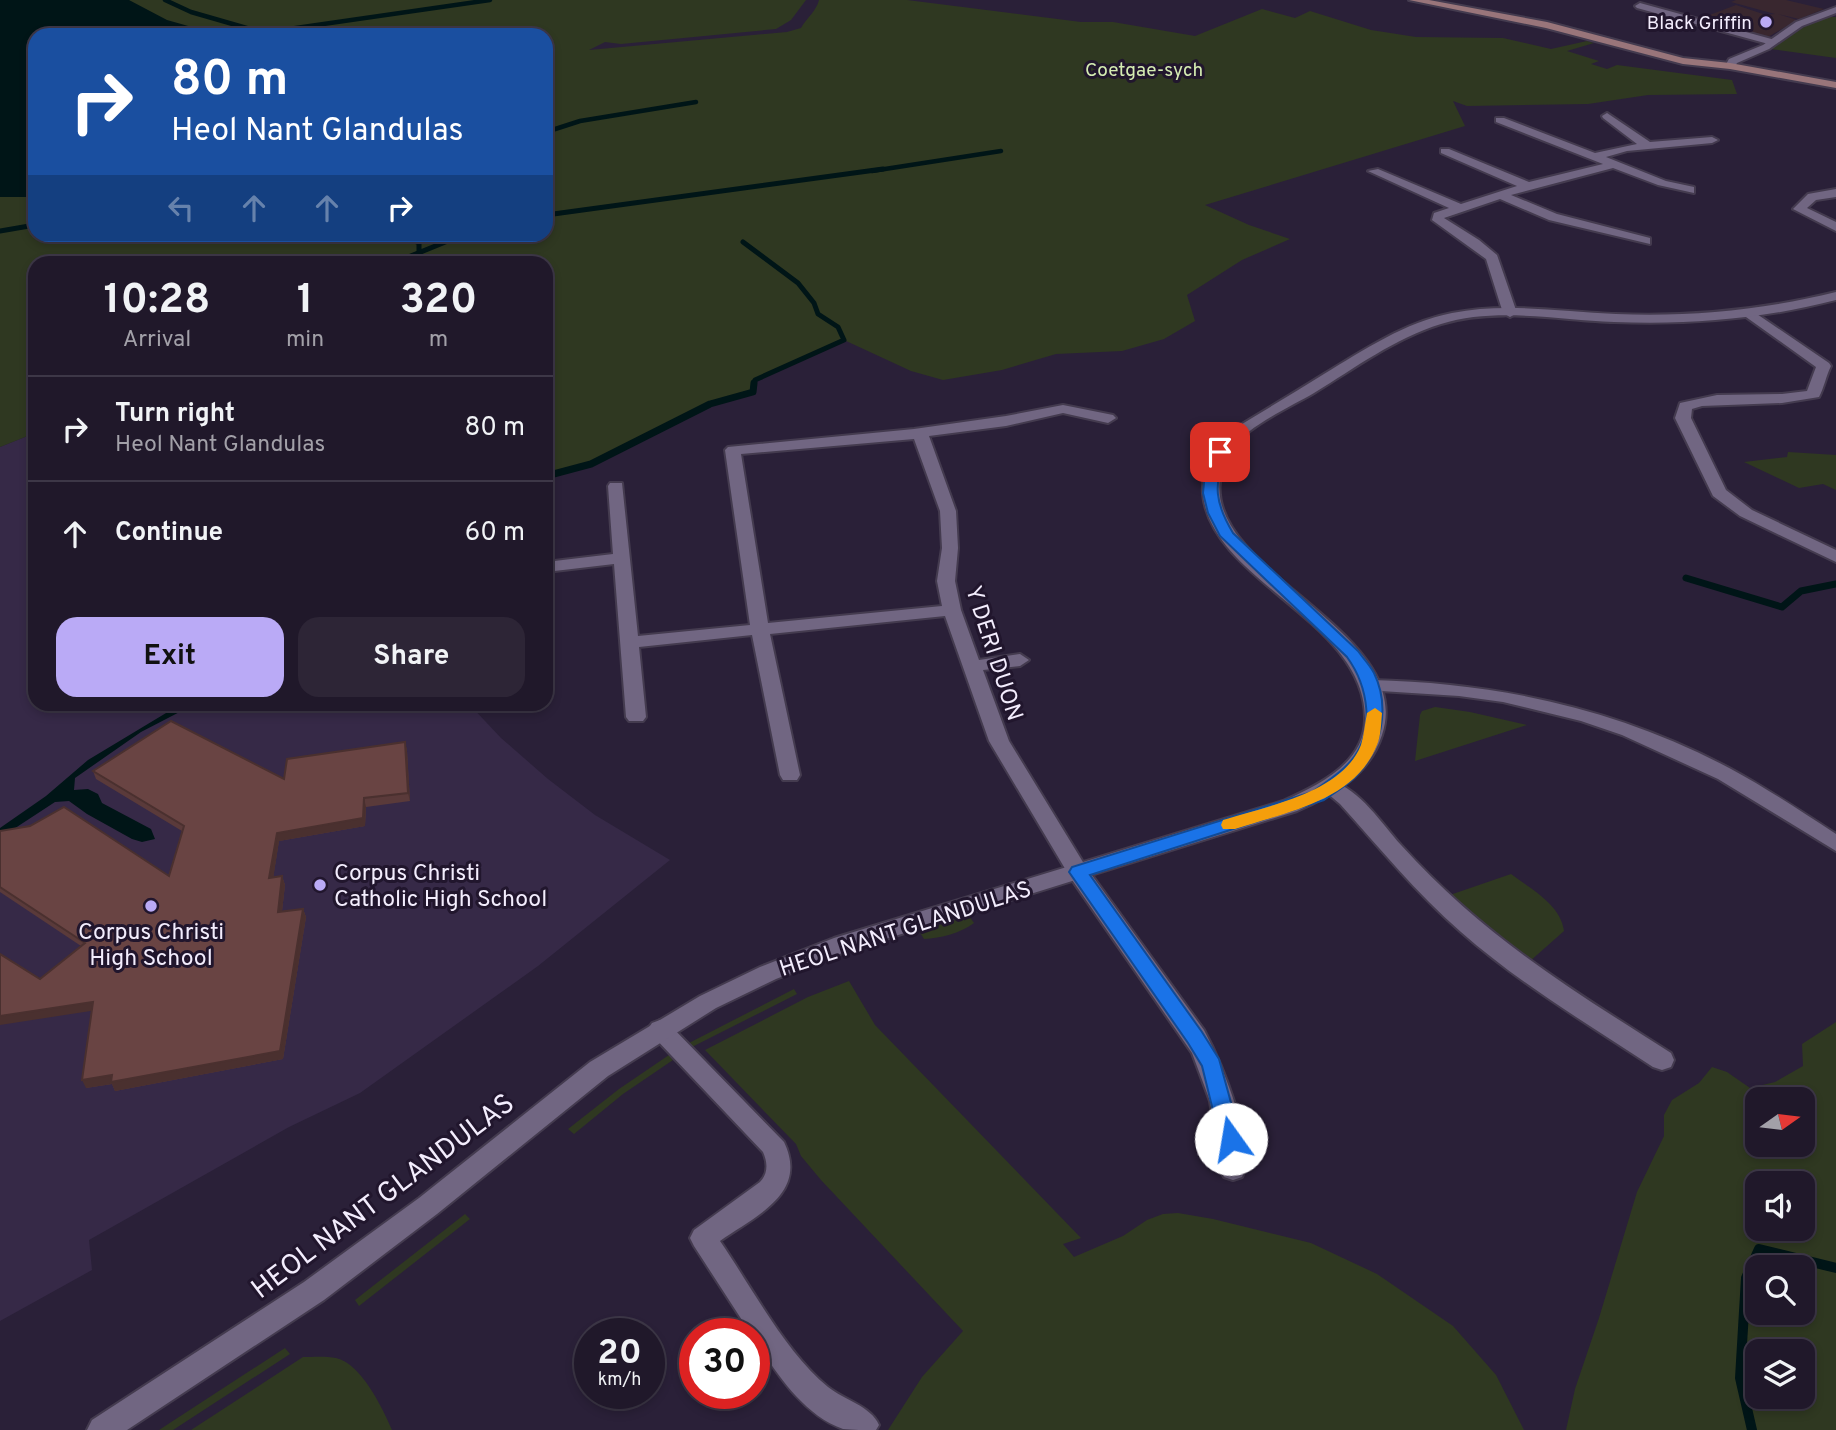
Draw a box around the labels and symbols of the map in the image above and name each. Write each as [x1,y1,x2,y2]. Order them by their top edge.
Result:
place label: Black Griffin [1647,12,1752,36]
marker: Black Griffin [1758,14,1774,30]
park label: Coetgae-sych [1085,59,1203,83]
pin [1190,422,1250,482]
street label: Y DERI DUON [957,583,1028,725]
place label: Corpus Christi Catholic High School [334,860,547,915]
street label: HEOL NANT GLANDULAS [776,876,1035,985]
marker: Corpus Christi Catholic High School [312,877,328,893]
marker: Corpus Christi High School [143,898,159,914]
place label: Corpus Christi High School [78,919,224,974]
street label: HEOL NANT GLANDULAS [245,1087,523,1308]
north arrow [1745,1087,1815,1157]
position arrow [1194,1102,1268,1176]
speed limit sign: 30 [679,1318,770,1409]

